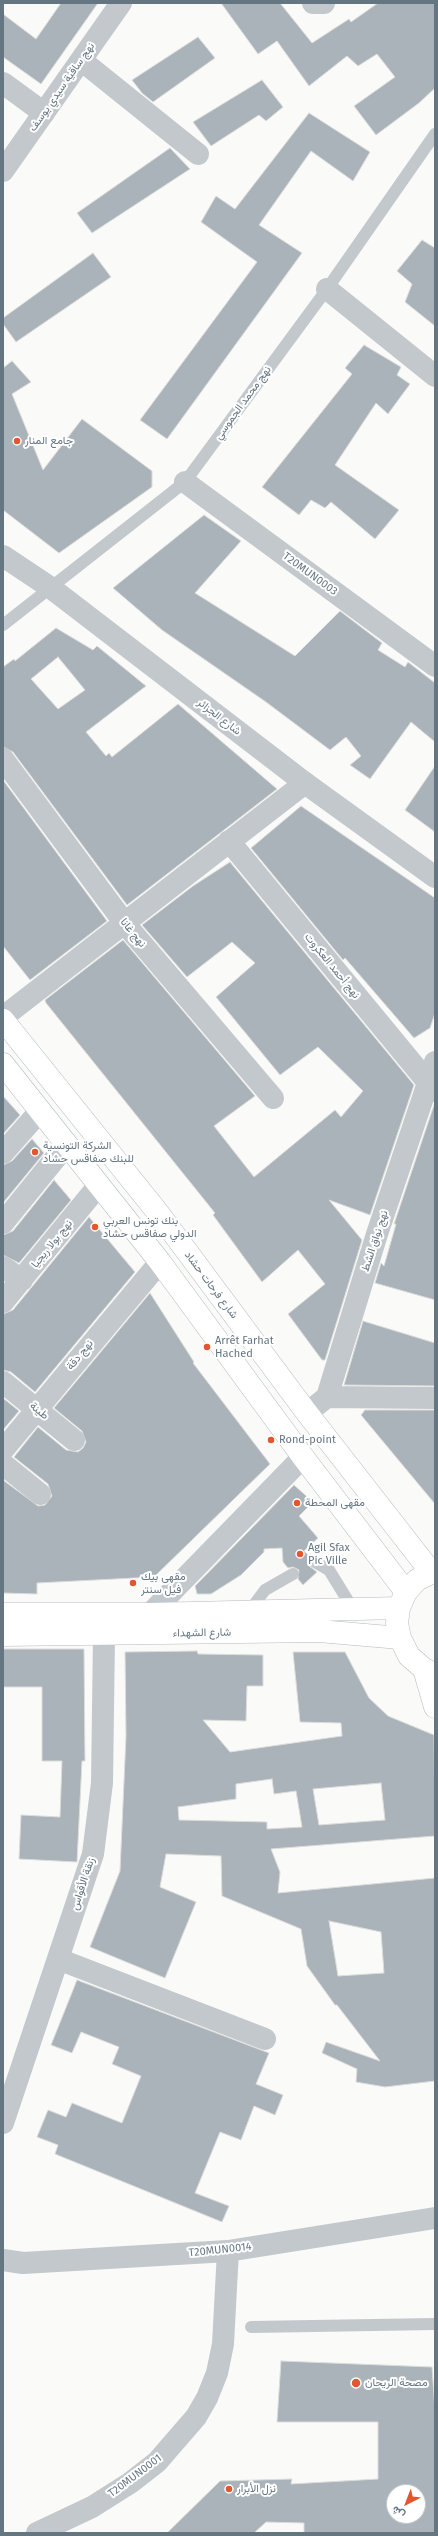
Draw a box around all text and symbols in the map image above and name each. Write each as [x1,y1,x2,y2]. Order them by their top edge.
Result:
street label: نهج ساقية سيدي يوسف [26,40,98,134]
street label: نهج محمد الجموسي [212,364,274,442]
place label: جامع المنار [25,434,73,448]
marker: جامع المنار [12,436,22,446]
street label: T20MUN0003 [280,550,340,598]
street label: شارع الجزائر [194,696,244,738]
street label: نهج غانا [117,916,149,950]
street label: نهج أحمد العكروت [302,931,362,1001]
place label: الشركة التونسية للبنك صفاقس حشاد [43,1139,134,1165]
marker: الشركة التونسية للبنك صفاقس حشاد [30,1147,40,1157]
street label: نهج نواق الشط [359,1209,391,1273]
place label: بنك تونس العربي الدولي صفاقس حشاد [103,1214,197,1240]
street label: نهج بولا ريجيا [29,1217,75,1271]
marker: بنك تونس العربي الدولي صفاقس حشاد [90,1222,100,1232]
street label: شارع فرحات حشاد [181,1249,241,1321]
place label: Arrêt Farhat Hached [215,1334,274,1360]
street label: نهج دقة [64,1337,96,1373]
marker: Arrêt Farhat Hached [202,1342,212,1352]
street label: طينة [27,1399,51,1423]
place label: Rond-point [279,1433,336,1447]
marker: Rond-point [266,1435,276,1445]
place label: مقهى المحطة [305,1496,365,1510]
marker: مقهى المحطة [292,1498,302,1508]
place label: Agil Sfax Pic Ville [308,1541,350,1567]
marker: Agil Sfax Pic Ville [295,1549,305,1559]
place label: مقهى بيك فيل سنتر [141,1570,186,1596]
marker: مقهى بيك فيل سنتر [128,1578,138,1588]
street label: شارع الشهداء [173,1626,231,1640]
street label: زنقة الأقواس [68,1856,98,1912]
street label: T20MUN0014 [188,2240,252,2260]
place label: مصحة الريحان [365,2376,428,2390]
marker: مصحة الريحان [350,2377,362,2389]
street label: T20MUN0001 [106,2452,164,2500]
place label: نزل الأبرار [237,2482,276,2496]
marker: نزل الأبرار [224,2484,234,2494]
north arrow [386,2484,426,2524]
text: ش [389,2503,408,2522]

